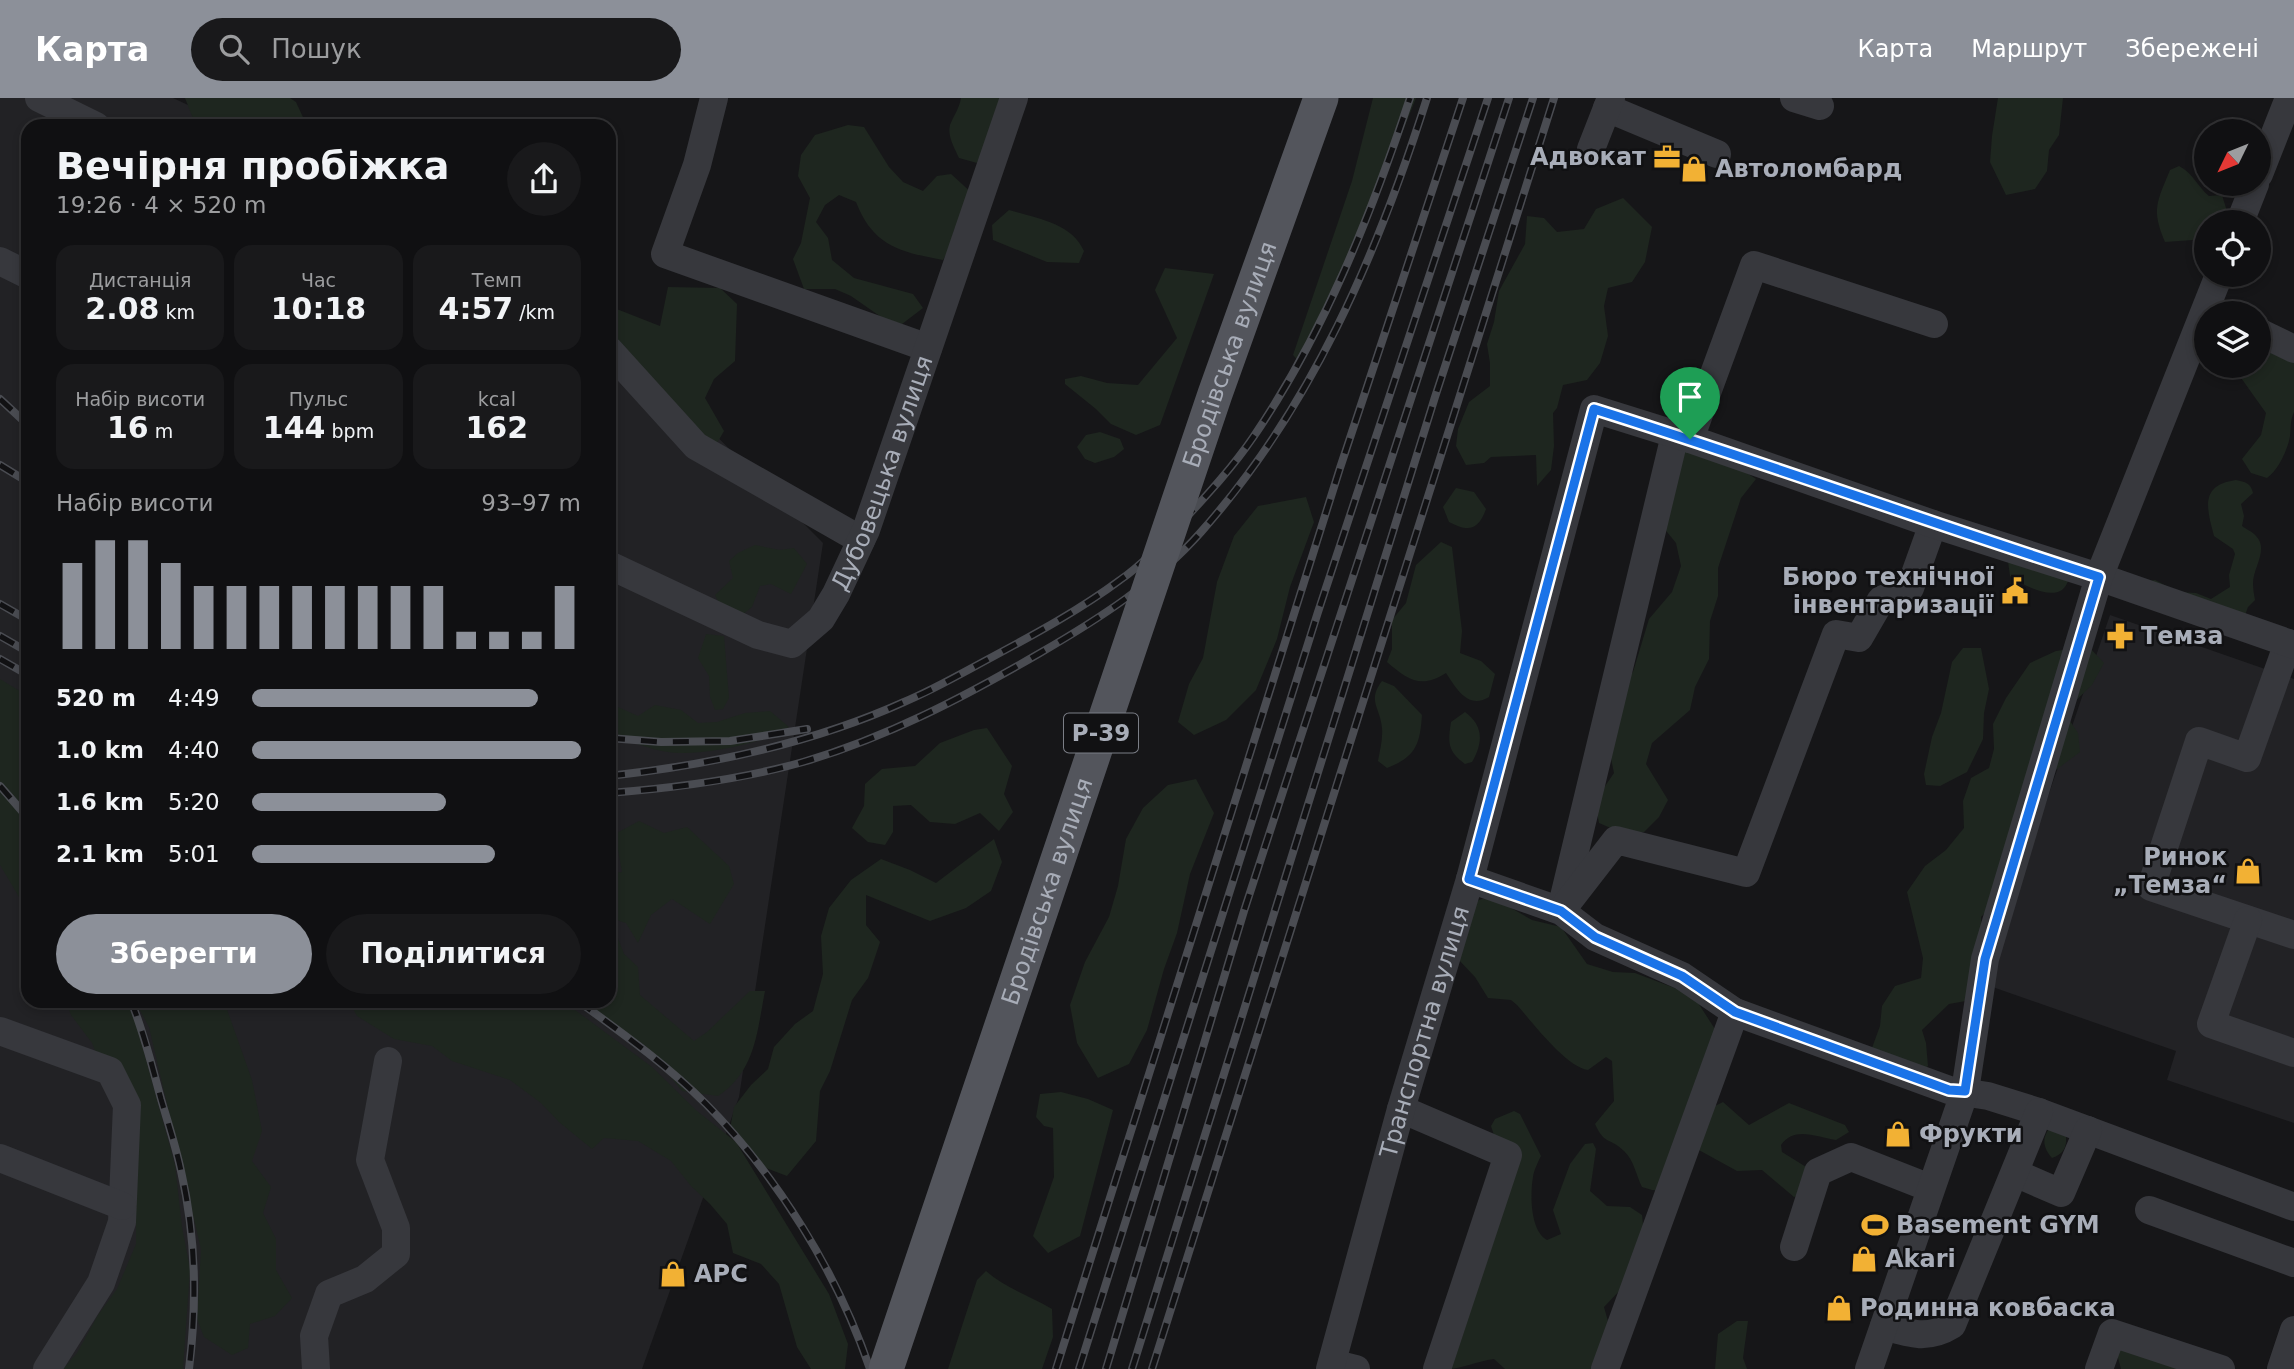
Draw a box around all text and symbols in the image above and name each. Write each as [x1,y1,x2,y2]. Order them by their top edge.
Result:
search box [191,18,681,81]
text: Карта [35,30,149,69]
icon: search [215,30,253,68]
text: Пошук [271,34,362,64]
text: Карта [1858,35,1933,63]
text: Маршрут [1971,35,2087,63]
text: Збережені [2125,35,2259,63]
north arrow [2194,119,2272,196]
map controls [2194,119,2271,378]
button: share [507,142,581,216]
office icon: Адвокат [1652,142,1682,172]
place label: Адвокат [1530,143,1646,171]
text: Вечірня пробіжка [56,144,449,188]
shop icon: Автоломбард [1679,154,1709,184]
place label: Автоломбард [1715,155,1902,183]
text: 19:26 · 4 × 520 m [56,192,266,218]
button: locate [2194,210,2271,287]
street label: Бродівська вулиця [1177,238,1282,472]
text: Дистанція [89,269,191,291]
text: Час [301,269,336,291]
text: Темп [472,269,522,291]
text: 2.08 [85,291,159,326]
text: 10:18 [271,291,366,326]
text: 4:57 [439,291,513,326]
text: km [159,301,195,323]
text: /km [513,301,555,323]
button: layers [2194,301,2271,378]
street label: Дубовецька вулиця [826,352,939,595]
pin [1660,367,1720,439]
icon: arrive [1671,378,1709,416]
text: Набір висоти [75,388,205,410]
text: Пульс [289,388,348,410]
text: kcal [478,388,516,410]
text: 16 [107,410,149,445]
text: 144 [263,410,325,445]
text: 162 [466,410,528,445]
text: m [149,420,173,442]
text: bpm [325,420,374,442]
text: Набір висоти [56,490,213,516]
text: 93–97 m [481,490,581,516]
place label: Бюро технічної інвентаризації [1782,563,1994,619]
public building icon: Бюро технічної інвентаризації [2000,576,2030,606]
pharmacy icon: Темза [2105,621,2135,651]
place label: Темза [2141,622,2223,650]
text: 520 m [56,685,136,711]
text: 4:49 [168,685,220,711]
road number: Р-39 [1064,713,1138,752]
text: 1.0 km [56,737,144,763]
text: 4:40 [168,737,220,763]
street label: Бродівська вулиця [996,774,1098,1009]
text: 1.6 km [56,789,144,815]
text: 5:20 [168,789,220,815]
text: 2.1 km [56,841,144,867]
text: 5:01 [168,841,220,867]
place label: Ринок „Темза“ [2113,843,2227,899]
shop icon: Ринок „Темза“ [2233,856,2263,886]
street label: Транспортна вулиця [1374,903,1475,1162]
button: Зберегти [56,914,312,994]
button: Поділитися [326,914,581,994]
shop icon: Фрукти [1883,1119,1913,1149]
place label: Фрукти [1919,1120,2023,1148]
sports icon: Basement GYM [1860,1210,1890,1240]
place label: Basement GYM [1896,1211,2100,1239]
shop icon: Akari [1849,1244,1879,1274]
place label: Akari [1885,1245,1956,1273]
shop icon: АРС [658,1259,688,1289]
place label: АРС [694,1260,748,1288]
shop icon: Родинна ковбаска [1824,1293,1854,1323]
place label: Родинна ковбаска [1860,1294,2116,1322]

